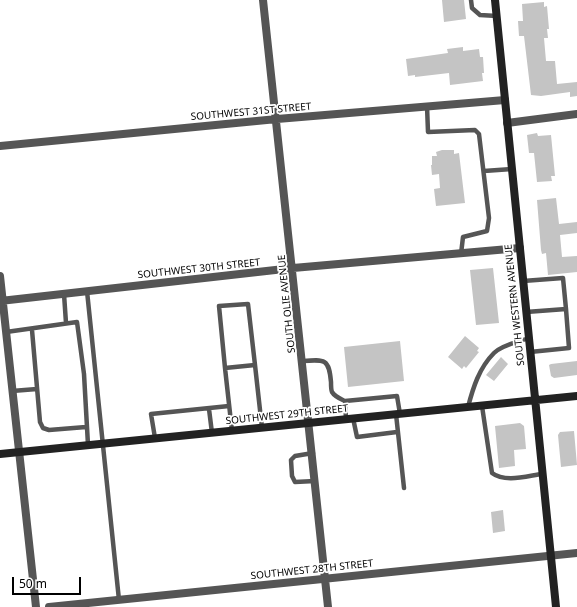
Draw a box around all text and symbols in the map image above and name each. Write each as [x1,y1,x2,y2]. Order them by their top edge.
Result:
street label: SOUTHWEST 31ST STREET [190,101,312,123]
street label: SOUTH WESTERN AVENUE [503,244,527,366]
street label: SOUTH OLIE AVENUE [276,254,298,354]
street label: SOUTHWEST 30TH STREET [137,257,261,281]
street label: SOUTHWEST 29TH STREET [225,403,349,427]
street label: SOUTHWEST 28TH STREET [250,558,374,582]
scale bar [14,569,83,595]
text: 50 m [19,575,47,592]

